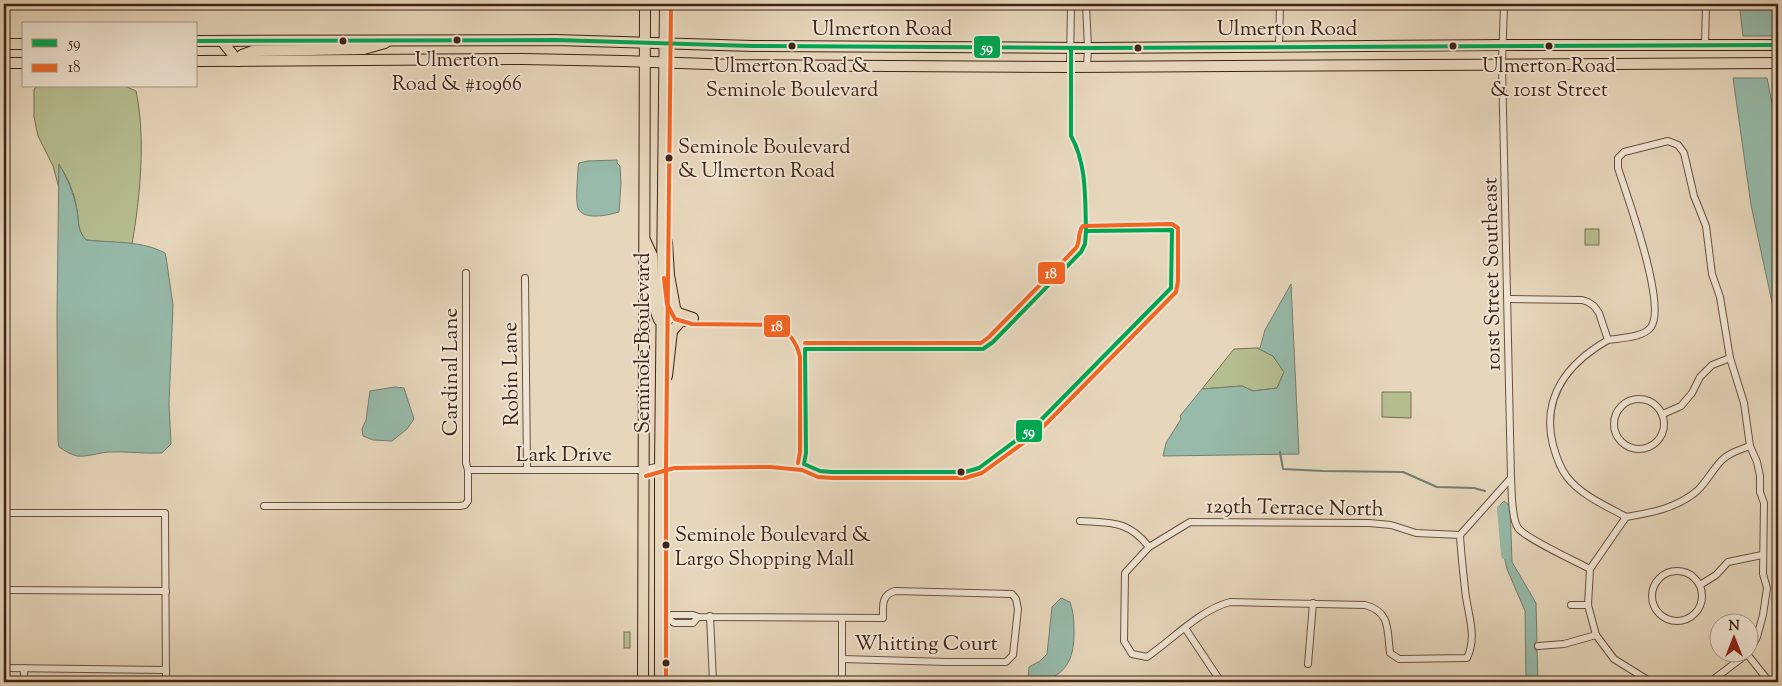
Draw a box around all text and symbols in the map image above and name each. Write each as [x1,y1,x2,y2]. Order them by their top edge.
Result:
street label: Ulmerton Road [812,15,952,45]
street label: Ulmerton Road [1217,15,1357,45]
legend [22,22,198,88]
text: 59 [67,34,80,55]
marker: Ulmerton Road & #10966 [452,35,462,45]
line badge: 59 [973,35,1001,59]
unlabelled marker [338,36,348,46]
text: 59 [980,39,993,59]
marker: Ulmerton Road & Seminole Boulevard [787,41,797,51]
unlabelled marker [1448,41,1458,51]
marker: Ulmerton Road & 101st Street [1544,41,1554,51]
unlabelled marker [1133,43,1143,53]
place label: Ulmerton Road & #10966 [392,47,522,100]
place label: Ulmerton Road & Seminole Boulevard [706,53,878,106]
place label: Ulmerton Road & 101st Street [1482,53,1616,106]
text: 18 [68,58,81,79]
place label: Seminole Boulevard & Ulmerton Road [678,134,851,187]
marker: Seminole Boulevard & Ulmerton Road [664,153,674,163]
street label: 101st Street Southeast [1476,177,1510,371]
street label: Seminole Boulevard [629,252,659,434]
line badge: 18 [1037,261,1066,285]
text: 18 [1045,265,1057,285]
street label: Cardinal Lane [437,308,467,436]
line badge: 18 [763,314,791,338]
text: 18 [771,318,783,338]
street label: Robin Lane [496,322,528,426]
line badge: 59 [1015,419,1043,443]
text: 59 [1022,423,1035,443]
street label: Lark Drive [516,441,612,471]
unlabelled marker [956,467,966,477]
street label: 129th Terrace North [1206,492,1384,526]
place label: Seminole Boulevard & Largo Shopping Mall [675,522,871,575]
marker: Seminole Boulevard & Largo Shopping Mall [661,540,671,550]
north arrow [1710,614,1760,664]
text: N [1728,617,1740,637]
street label: Whitting Court [854,630,998,660]
unlabelled marker [661,658,671,668]

